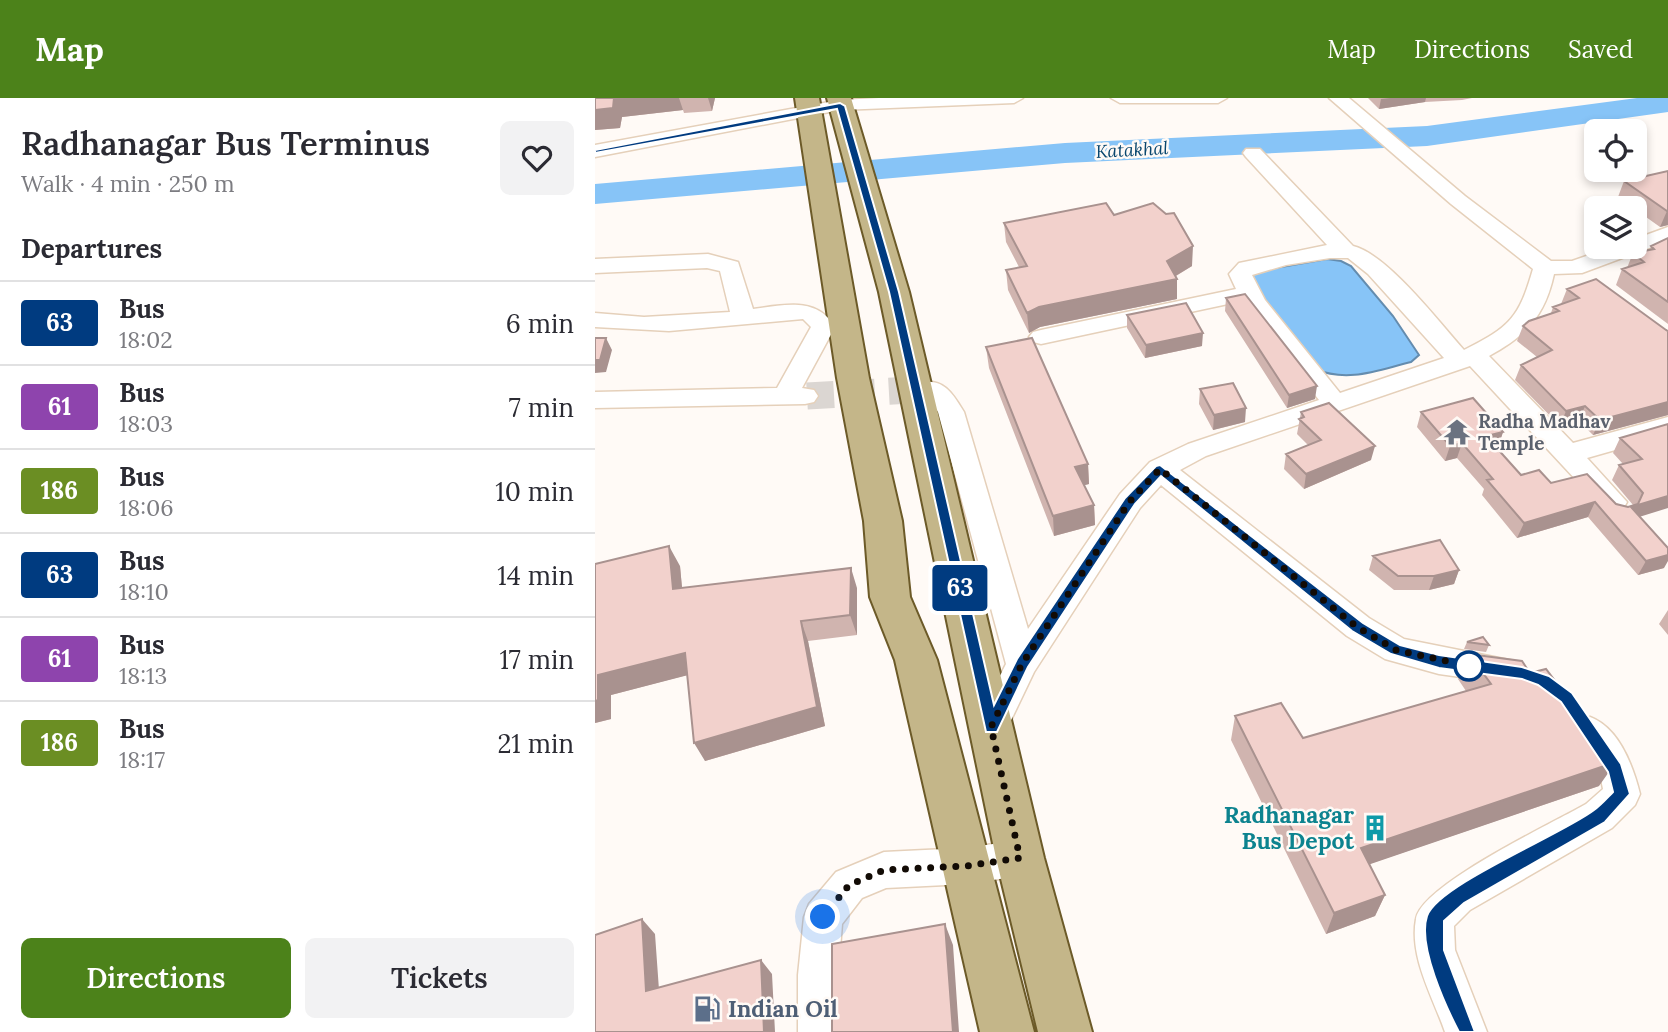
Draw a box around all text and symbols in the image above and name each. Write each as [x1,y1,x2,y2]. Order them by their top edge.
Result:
text: Map [35,28,104,70]
text: Map [1327,34,1376,65]
text: Directions [1414,34,1530,65]
text: Saved [1568,34,1633,65]
map controls [1584,119,1647,259]
button: locate [1584,119,1647,182]
button: heart [500,121,574,195]
text: Radhanagar Bus Terminus [21,122,430,164]
water label: Katakhal [1095,136,1169,163]
text: Walk · 4 min · 250 m [21,169,234,198]
button: layers [1584,196,1647,259]
text: Departures [21,232,162,265]
text: Bus [119,292,165,325]
text: 63 [46,307,73,338]
text: 6 min [506,307,574,340]
text: 18:02 [119,325,173,354]
text: Bus [119,376,165,409]
text: 61 [48,391,71,422]
text: 7 min [509,391,574,424]
text: 18:03 [119,409,173,438]
place label: Radha Madhav Temple [1478,409,1611,455]
temple icon: Radha Madhav Temple [1442,417,1472,447]
text: Bus [119,460,165,493]
text: 186 [41,475,78,506]
text: 10 min [495,475,574,508]
text: 18:06 [119,493,174,522]
text: Bus [119,544,165,577]
text: 63 [46,559,73,590]
text: 14 min [497,559,574,592]
line badge: 63 [929,565,991,611]
text: 63 [946,572,974,603]
text: 18:10 [119,577,169,606]
text: Bus [119,628,165,661]
text: 61 [48,643,71,674]
text: 17 min [499,643,574,676]
unlabelled marker [1454,651,1484,681]
text: 18:13 [119,661,167,690]
text: Bus [119,712,165,745]
text: 186 [41,727,78,758]
text: 21 min [497,727,574,760]
text: 18:17 [119,745,165,774]
place label: Radhanagar Bus Depot [1224,800,1354,855]
building icon: Radhanagar Bus Depot [1360,813,1390,843]
your location [805,899,840,934]
button: Directions [21,938,291,1018]
button: Tickets [305,938,574,1018]
fuel station icon: Indian Oil [692,994,722,1024]
place label: Indian Oil [728,994,838,1023]

